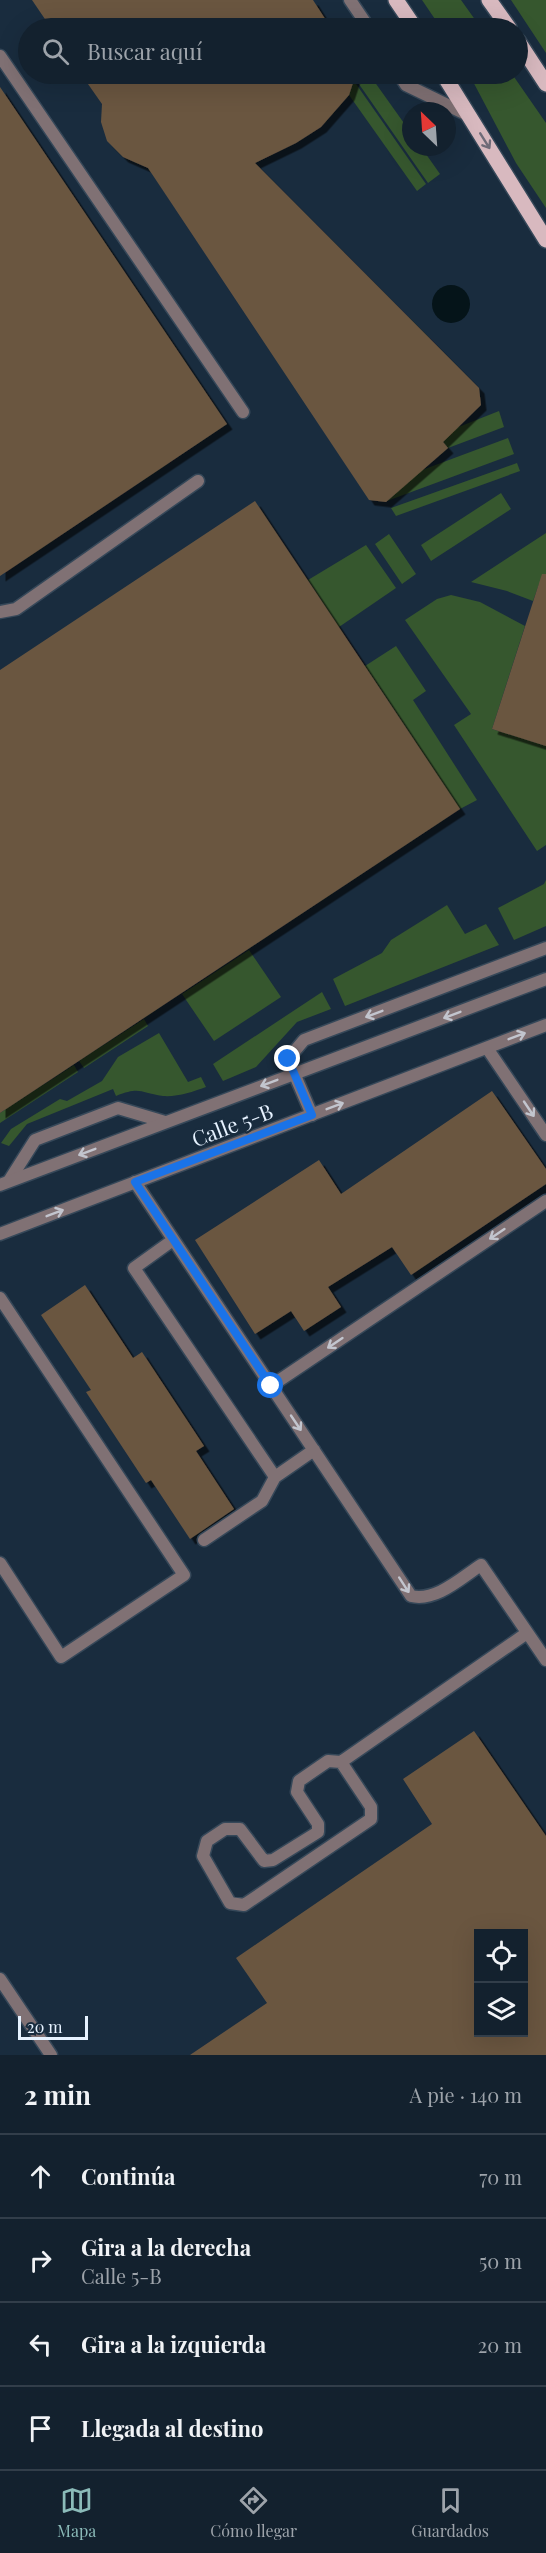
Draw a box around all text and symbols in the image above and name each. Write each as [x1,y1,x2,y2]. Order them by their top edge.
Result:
search box [18,18,528,84]
icon: search [39,35,72,68]
text: Buscar aquí [87,36,202,66]
north arrow [402,102,456,156]
one-way arrow [479,132,491,149]
one-way arrow [365,1009,383,1020]
one-way arrow [443,1010,462,1021]
one-way arrow [507,1030,526,1041]
route end [274,1045,300,1071]
one-way arrow [260,1078,279,1089]
street label: Calle 5-B [187,1096,277,1152]
one-way arrow [325,1100,344,1111]
one-way arrow [522,1100,535,1117]
one-way arrow [78,1147,97,1158]
one-way arrow [45,1207,63,1218]
one-way arrow [490,1228,506,1240]
one-way arrow [327,1336,344,1349]
route start [257,1372,283,1398]
one-way arrow [290,1414,302,1431]
one-way arrow [399,1576,411,1593]
map controls [474,1929,528,2037]
button: locate [474,1929,528,1983]
button: layers [474,1983,528,2037]
scale bar [18,2013,88,2040]
text: 20 m [27,2016,62,2037]
text: 2 min [24,2077,91,2112]
text: A pie · 140 m [410,2081,522,2108]
icon: ahead [24,2160,57,2193]
text: Continúa [81,2161,175,2191]
text: 70 m [479,2163,522,2190]
text: Gira a la derecha [81,2232,251,2262]
icon: right [24,2244,57,2277]
text: 50 m [479,2247,522,2274]
text: Calle 5-B [81,2262,162,2289]
icon: left [24,2328,57,2361]
text: Gira a la izquierda [81,2329,266,2359]
text: 20 m [478,2331,522,2358]
icon: arrive [24,2412,57,2445]
text: Llegada al destino [81,2413,263,2443]
tab: Mapa [57,2484,96,2541]
tab: Cómo llegar [210,2484,297,2541]
tab: Guardados [411,2484,489,2541]

